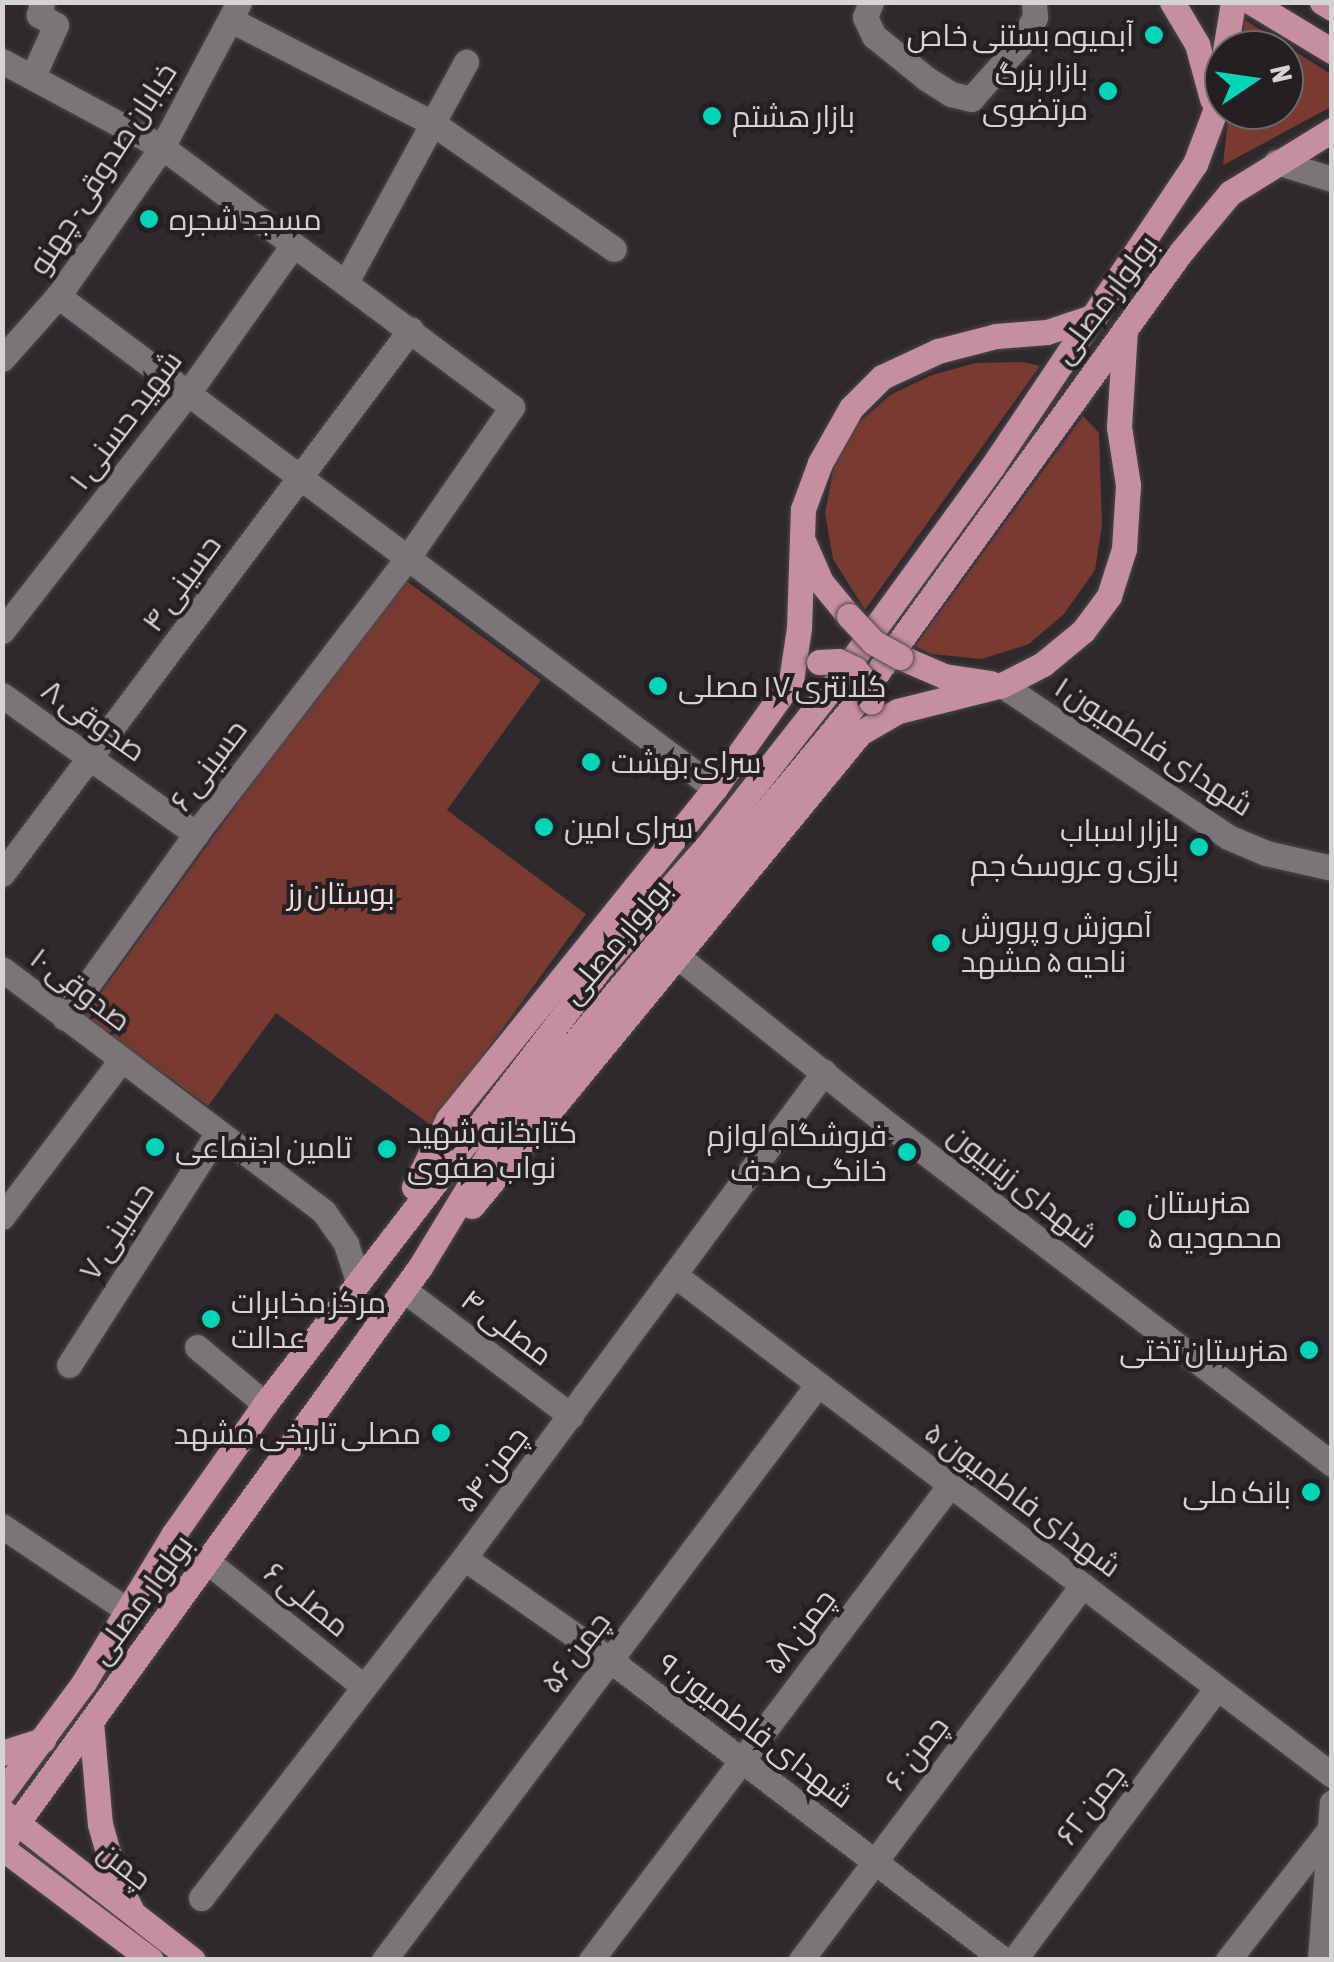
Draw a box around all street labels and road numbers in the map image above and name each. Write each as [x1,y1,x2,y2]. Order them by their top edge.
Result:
street label: خیابان صدوقی- چهنو [20,55,184,281]
street label: بولوار مصلی [1045,228,1165,370]
street label: شهید حسنی ۱ [61,343,189,497]
street label: حسینی ۴ [134,528,228,638]
street label: شهدای فاطمیون ۱ [1048,669,1260,823]
street label: صدوقی ۸ [35,671,153,769]
street label: حسینی ۶ [162,712,254,818]
street label: بولوار مصلی [553,871,679,1011]
street label: صدوقی ۱۰ [24,940,138,1038]
street label: شهدای زینبیون [941,1117,1105,1255]
street label: حسینی ۷ [71,1175,161,1287]
street label: مصلی ۴ [454,1281,560,1373]
street label: شهدای فاطمیون ۵ [918,1414,1128,1584]
street label: چمن ۵۴ [447,1419,535,1519]
street label: بولوار مصلی [82,1527,200,1671]
street label: مصلی ۶ [257,1554,357,1644]
street label: چمن ۵۸ [755,1581,843,1681]
street label: چمن ۵۶ [533,1604,617,1700]
street label: شهدای فاطمیون ۹ [651,1645,861,1815]
street label: چمن ۶۰ [876,1709,956,1797]
street label: چمن ۶۲ [1048,1756,1132,1852]
street label: چمن [91,1833,159,1897]

